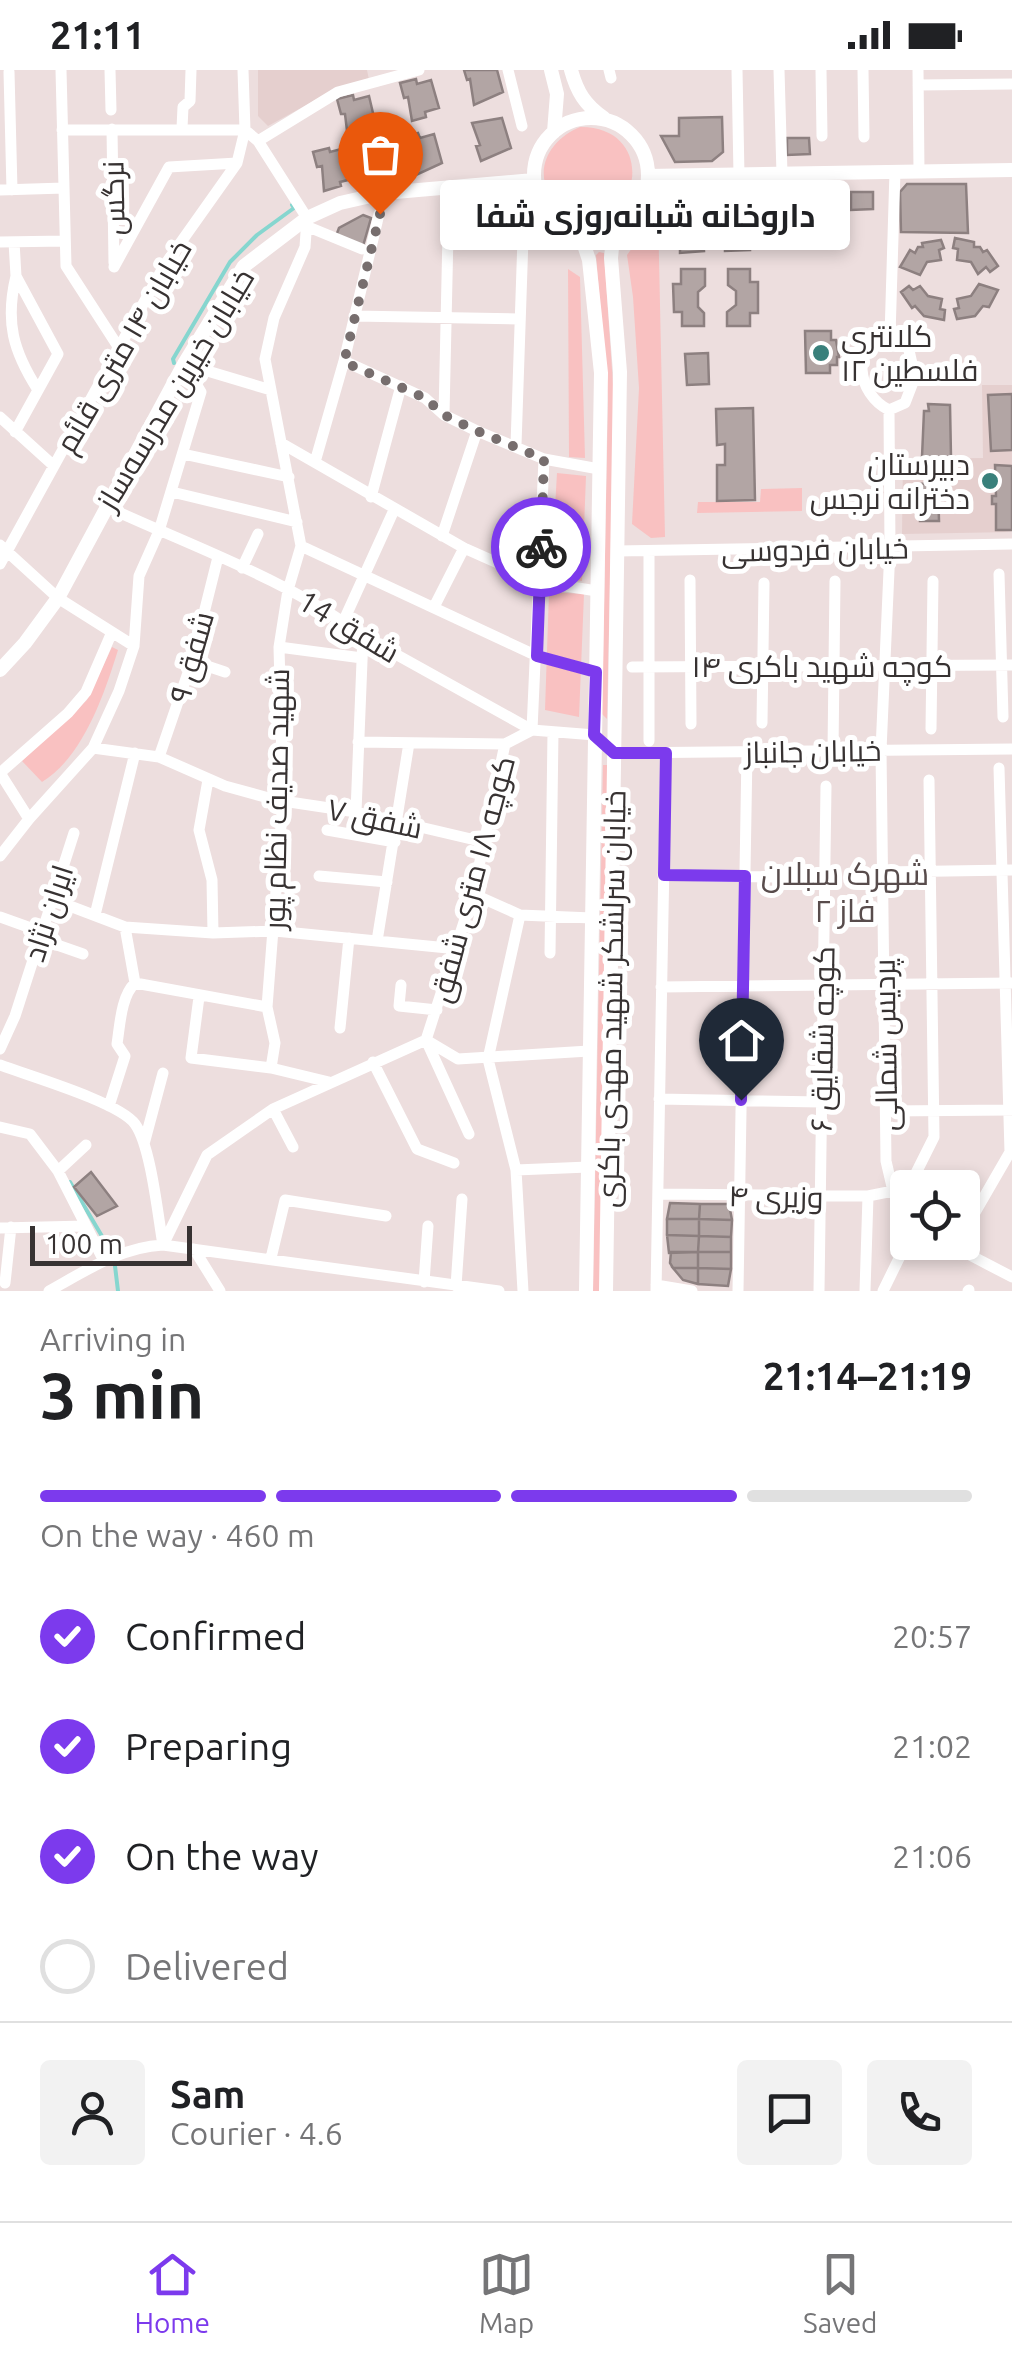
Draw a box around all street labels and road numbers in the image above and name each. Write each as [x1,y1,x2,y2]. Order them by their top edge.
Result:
street label: نرگس [95,160,133,236]
street label: خیابان ۱۴ متری قائم [48,234,201,460]
street label: خیابان خیرین مدرسه‌ساز [89,262,262,518]
street label: خیابان فردوسی [721,530,909,570]
street label: شفق 14 [291,583,406,671]
street label: شفق ۹ [162,607,222,707]
street label: کوچه شهید باکری ۱۴ [692,649,952,686]
street label: شهید صدیف نظام پور [257,668,299,932]
street label: خیابان جانباز [742,733,882,770]
street label: کوچه ۱۸ متری شفق [423,752,524,1007]
street label: خیابان سرلشکر شهید مهدی باکری [590,790,634,1208]
street label: شفق ۷ [324,791,426,847]
street label: ایران نژاد [16,860,81,966]
street label: کوچه شقایق ۶ [803,946,844,1132]
street label: پردیس شمالی [866,958,907,1132]
street label: وزیری ۴ [728,1178,824,1215]

